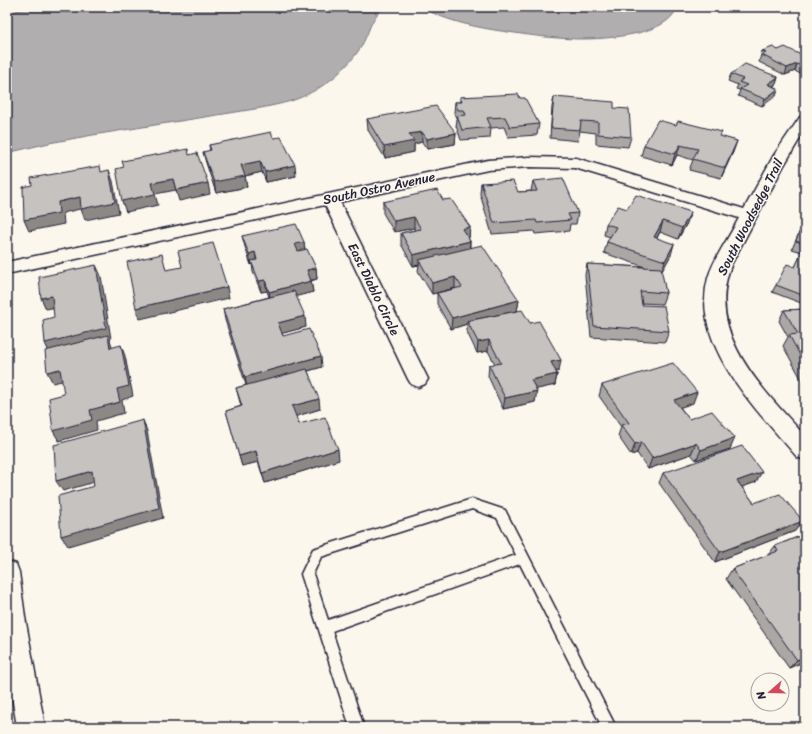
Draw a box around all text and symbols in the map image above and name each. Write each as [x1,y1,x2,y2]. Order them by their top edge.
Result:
street label: South Woodsedge Trail [711,154,790,280]
street label: South Ostro Avenue [321,165,438,211]
street label: East Diablo Circle [342,239,406,339]
north arrow [750,672,790,712]
text: N [751,688,772,703]

